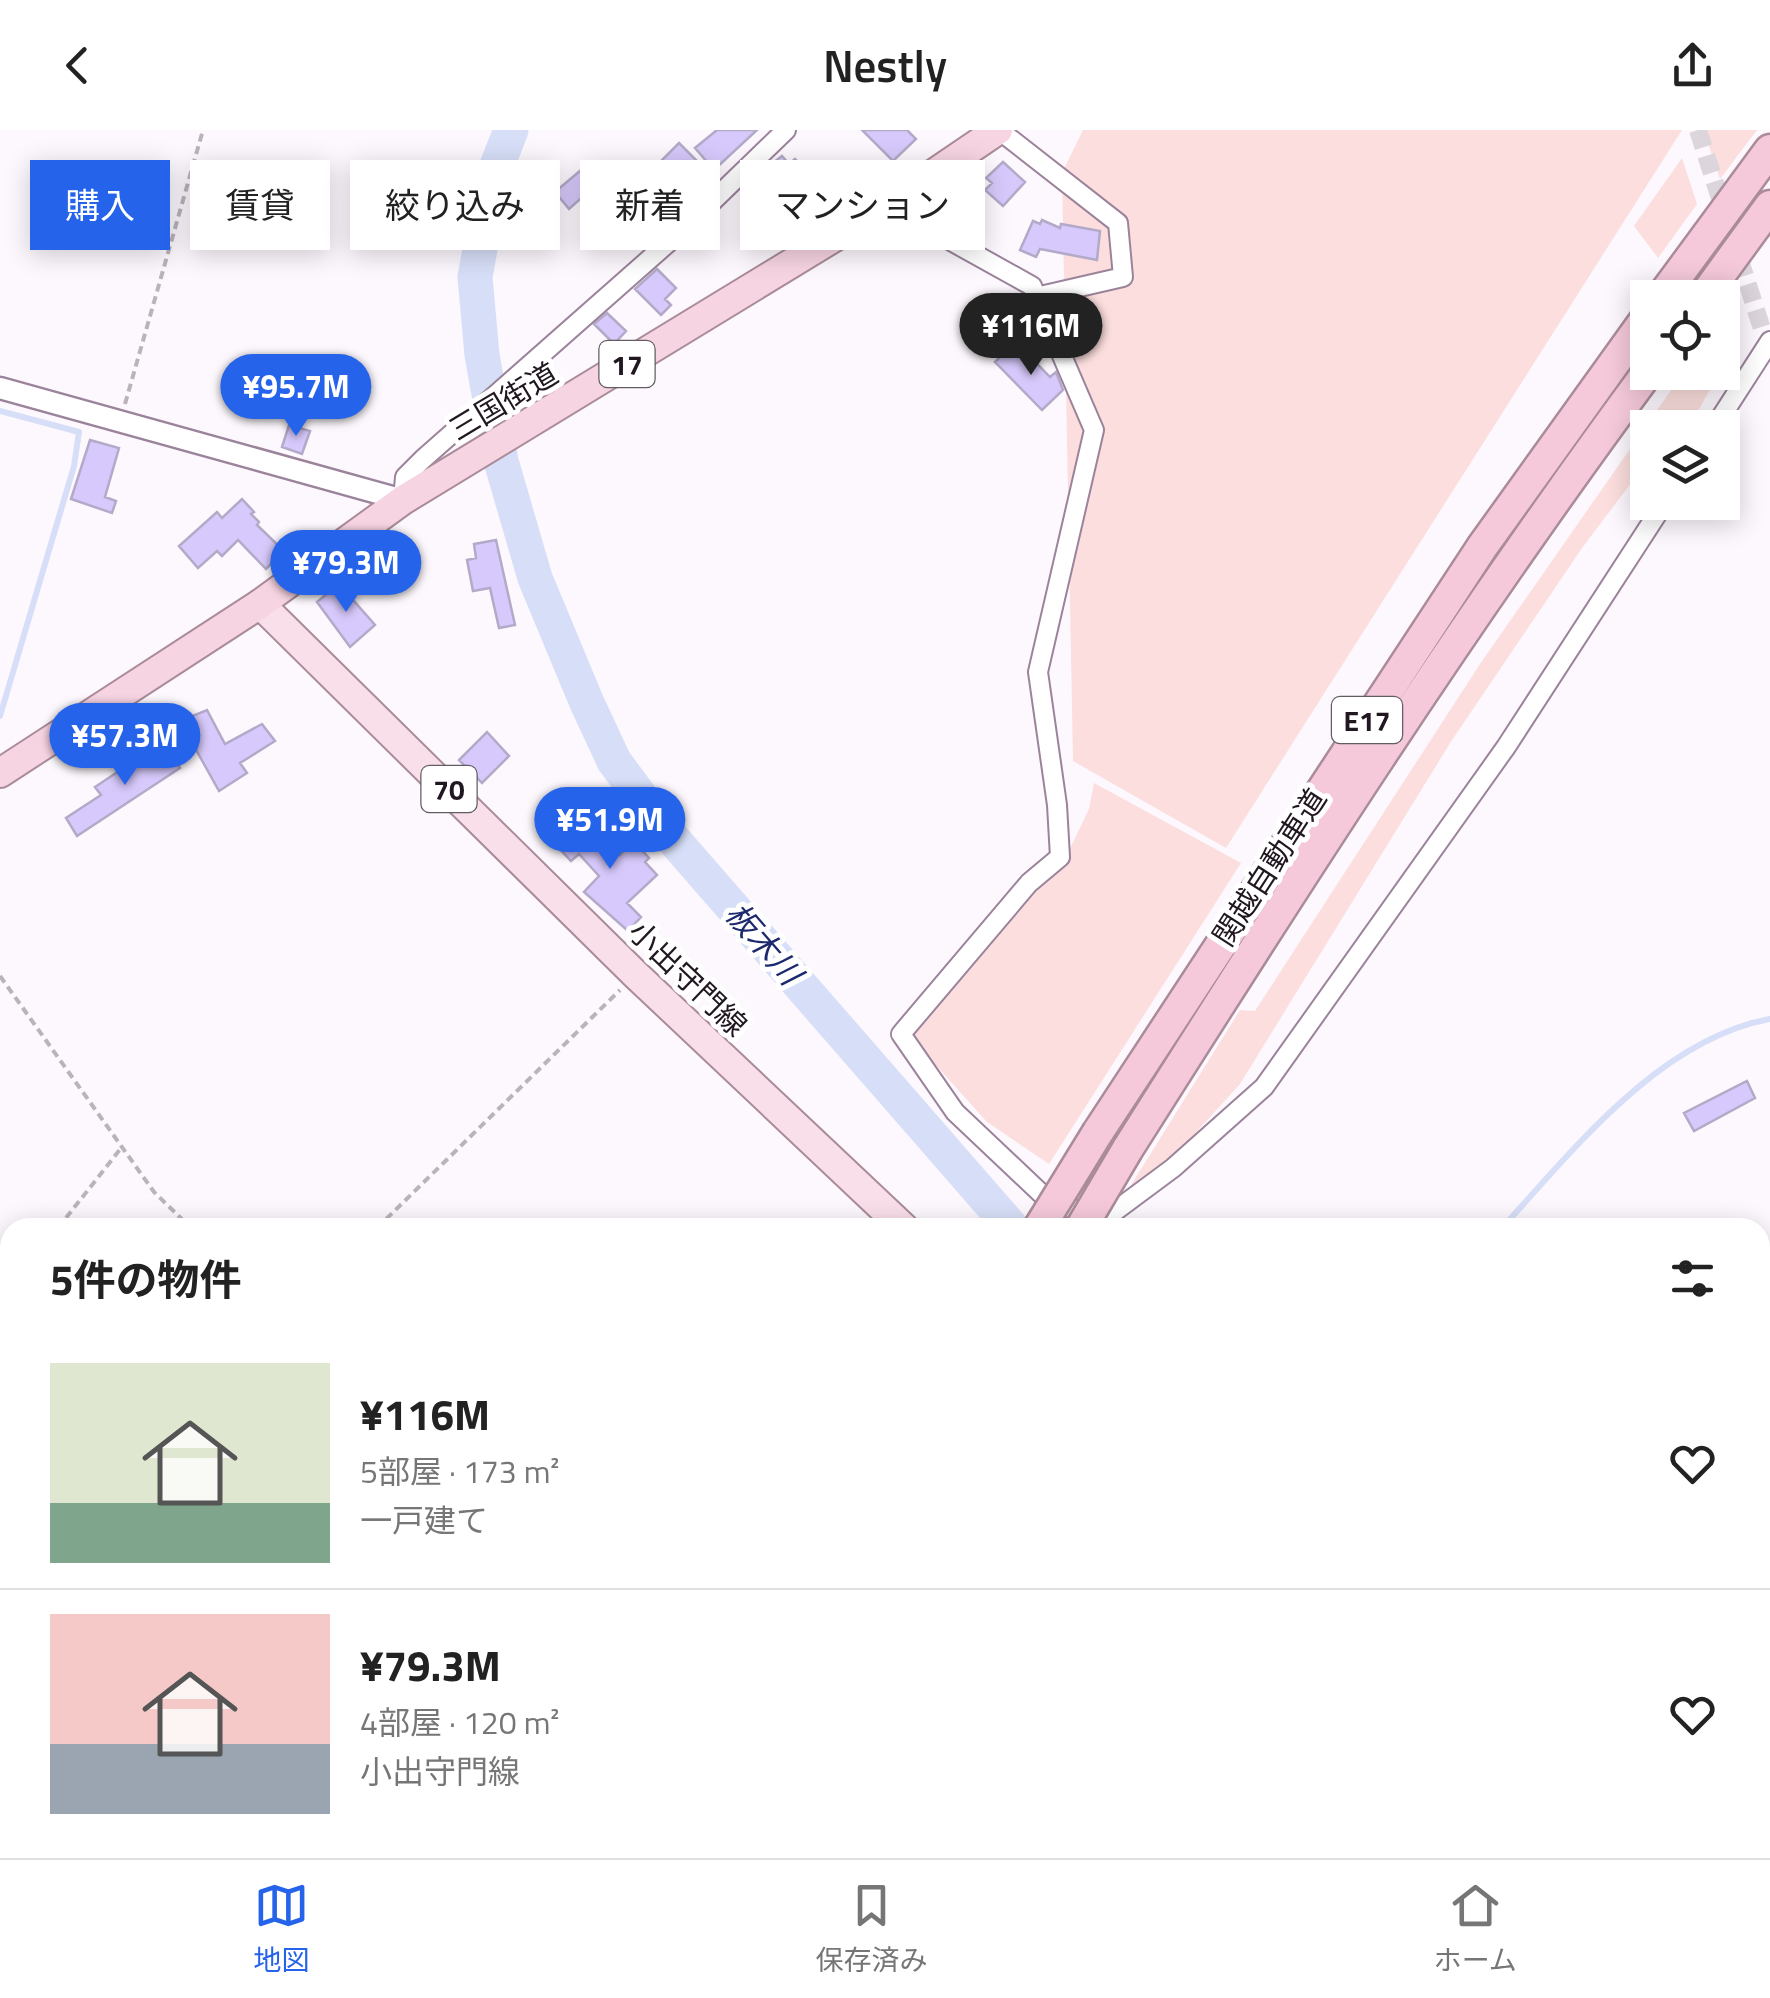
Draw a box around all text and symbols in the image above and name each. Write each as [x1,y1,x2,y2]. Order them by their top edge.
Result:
text: Nestly [823,31,947,99]
icon: back [50,38,105,93]
icon: share [1665,38,1720,93]
chip: 購入 [30,160,170,250]
chip: 賃貸 [190,160,330,250]
chip: 絞り込み [350,160,560,250]
chip: 新着 [580,160,720,250]
chip: マンション [740,160,985,250]
map controls [1630,280,1740,520]
button: locate [1630,280,1740,390]
pin: ¥116M [961,293,1101,378]
text: ¥116M [981,301,1081,349]
road number: 17 [600,341,654,387]
street label: 三国街道 [440,350,566,452]
pin: ¥95.7M [215,354,377,439]
text: ¥95.7M [242,362,350,410]
button: layers [1630,410,1740,520]
pin: ¥79.3M [265,530,427,615]
text: ¥79.3M [292,538,400,586]
road number: E17 [1332,697,1402,743]
pin: ¥57.3M [44,703,206,788]
text: ¥57.3M [71,711,179,759]
road number: 70 [422,766,476,812]
street label: 関越自動車道 [1201,779,1337,955]
pin: ¥51.9M [529,787,691,872]
text: ¥51.9M [556,795,664,843]
water label: 板木川 [714,891,816,997]
street label: 小出守門線 [618,909,758,1047]
text: 5件の物件 [50,1247,242,1311]
icon: filters [1665,1251,1720,1306]
text: ¥116M [360,1382,490,1446]
icon: home [130,1403,250,1523]
icon: heart [1665,1436,1720,1491]
text: 5部屋 · 173 m² [360,1447,559,1495]
text: 一戸建て [360,1496,488,1544]
text: ¥79.3M [360,1633,501,1697]
icon: home [130,1654,250,1774]
icon: heart [1665,1687,1720,1742]
text: 4部屋 · 120 m² [360,1698,559,1746]
text: 小出守門線 [360,1747,520,1795]
tab: 地図 [253,1878,309,1981]
tab: 保存済み [815,1878,927,1981]
tab: ホーム [1434,1878,1517,1981]

